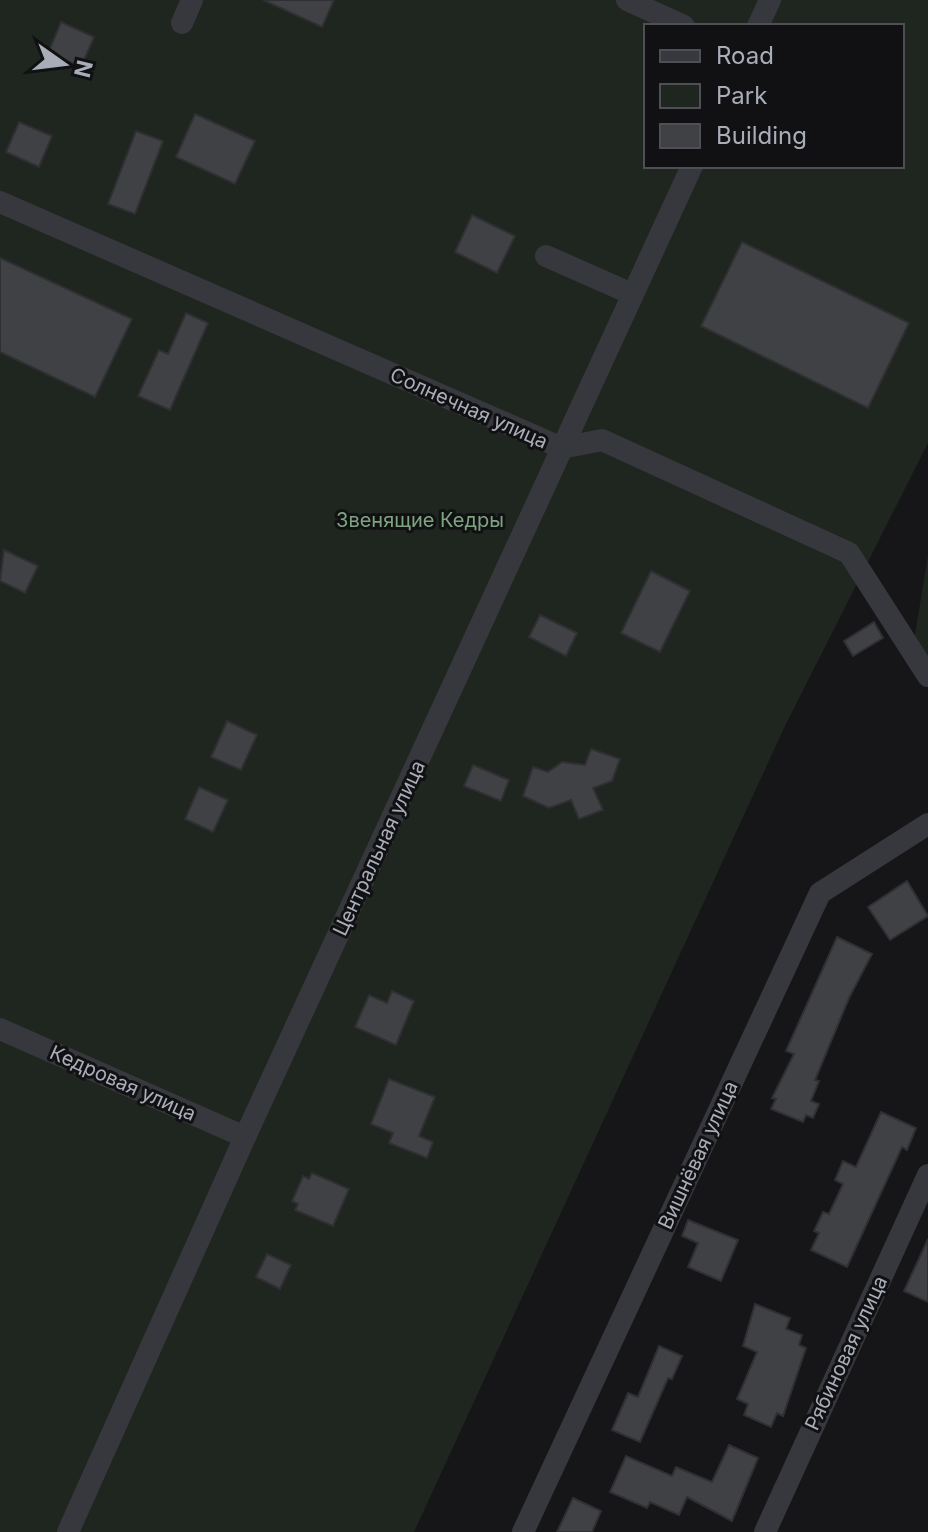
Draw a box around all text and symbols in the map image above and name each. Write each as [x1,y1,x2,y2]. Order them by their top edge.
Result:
north arrow [24,24,104,104]
legend [644,24,904,168]
text: Road [716,41,774,70]
text: N [69,58,98,80]
text: Park [716,81,767,110]
text: Building [716,121,807,150]
street label: Солнечная улица [386,362,552,454]
park label: Звенящие Кедры [336,508,504,532]
street label: Центральная улица [328,757,430,939]
street label: Кедровая улица [46,1040,200,1126]
street label: Вишнёвая улица [653,1077,743,1233]
street label: Рябиновая улица [800,1272,892,1434]

